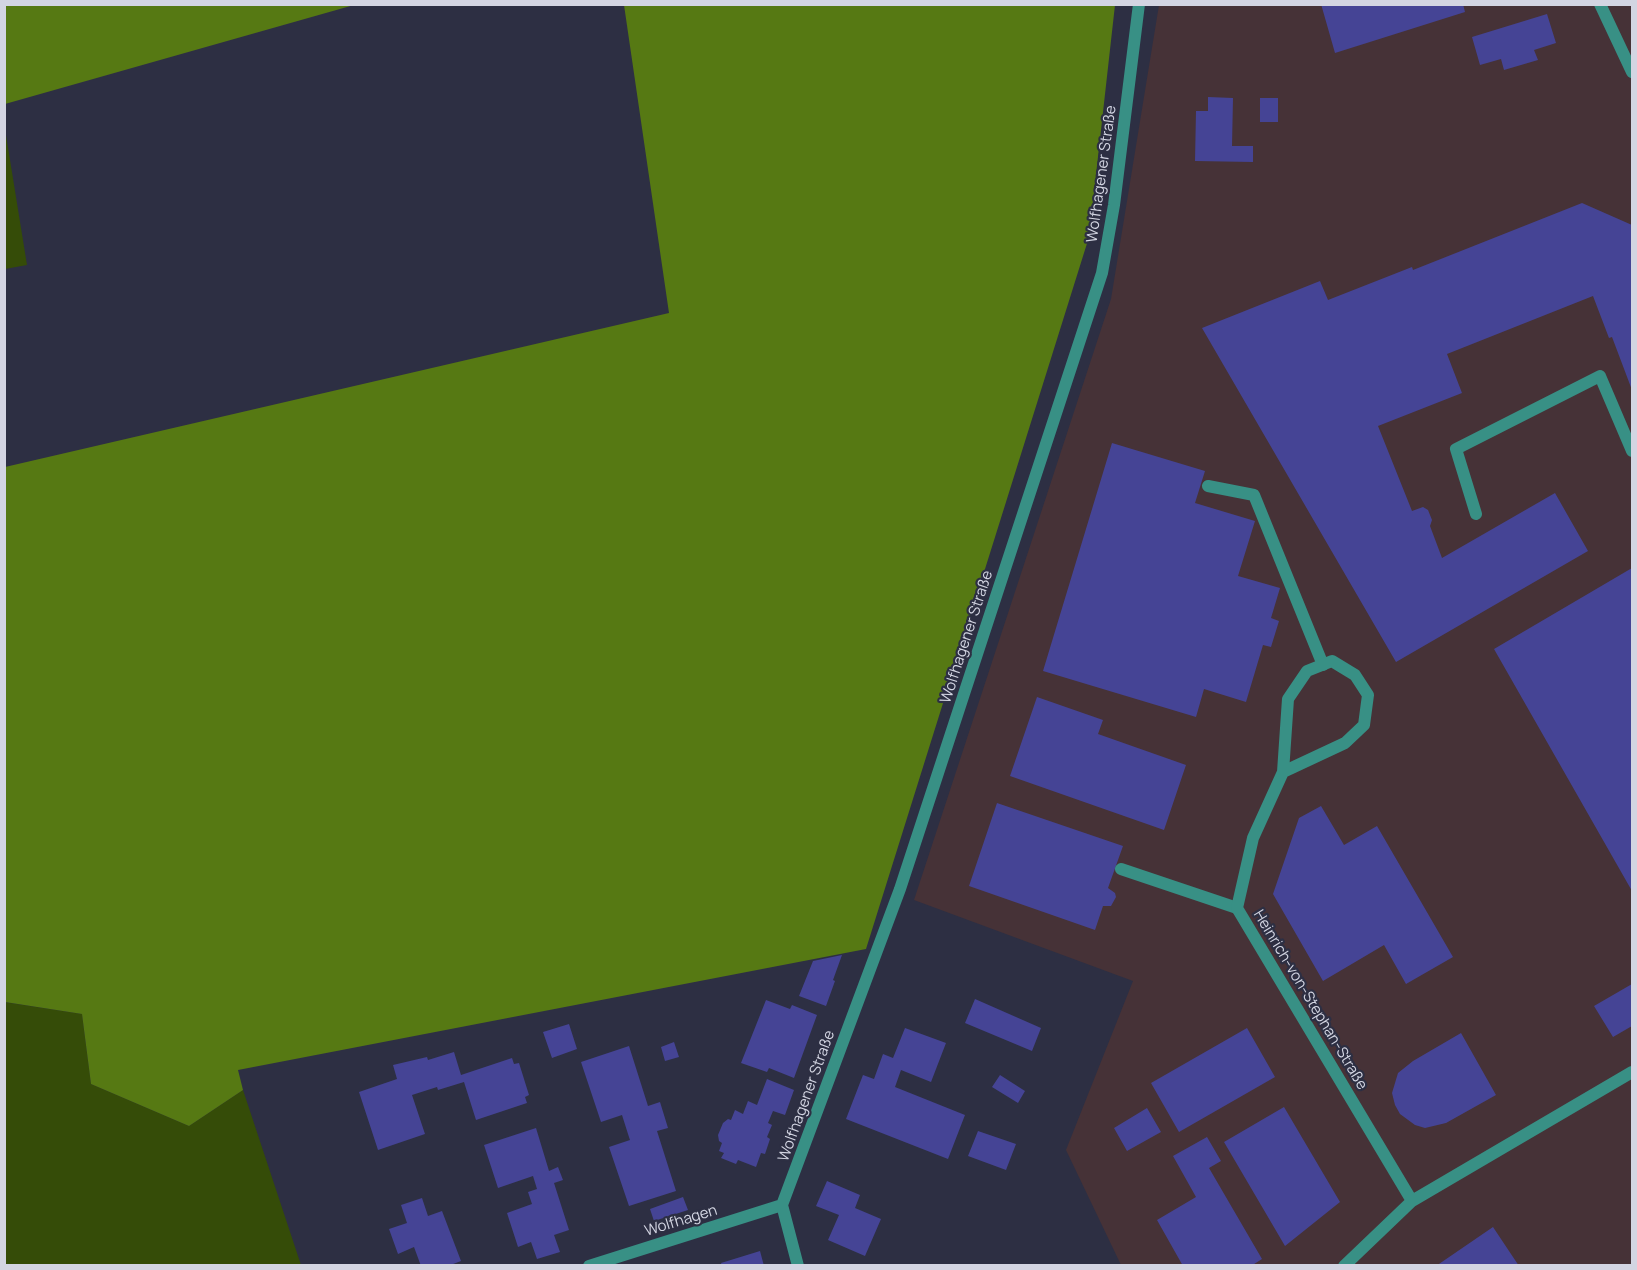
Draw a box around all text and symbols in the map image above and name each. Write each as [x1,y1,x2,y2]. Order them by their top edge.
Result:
street label: Wolfhagener Straße [1083,104,1121,244]
street label: Wolfhagener Straße [937,568,997,706]
street label: Heinrich-von-Stephan-Straße [1249,907,1371,1093]
street label: Wolfhagener Straße [775,1028,839,1164]
street label: Wolfhagen [643,1201,719,1241]

